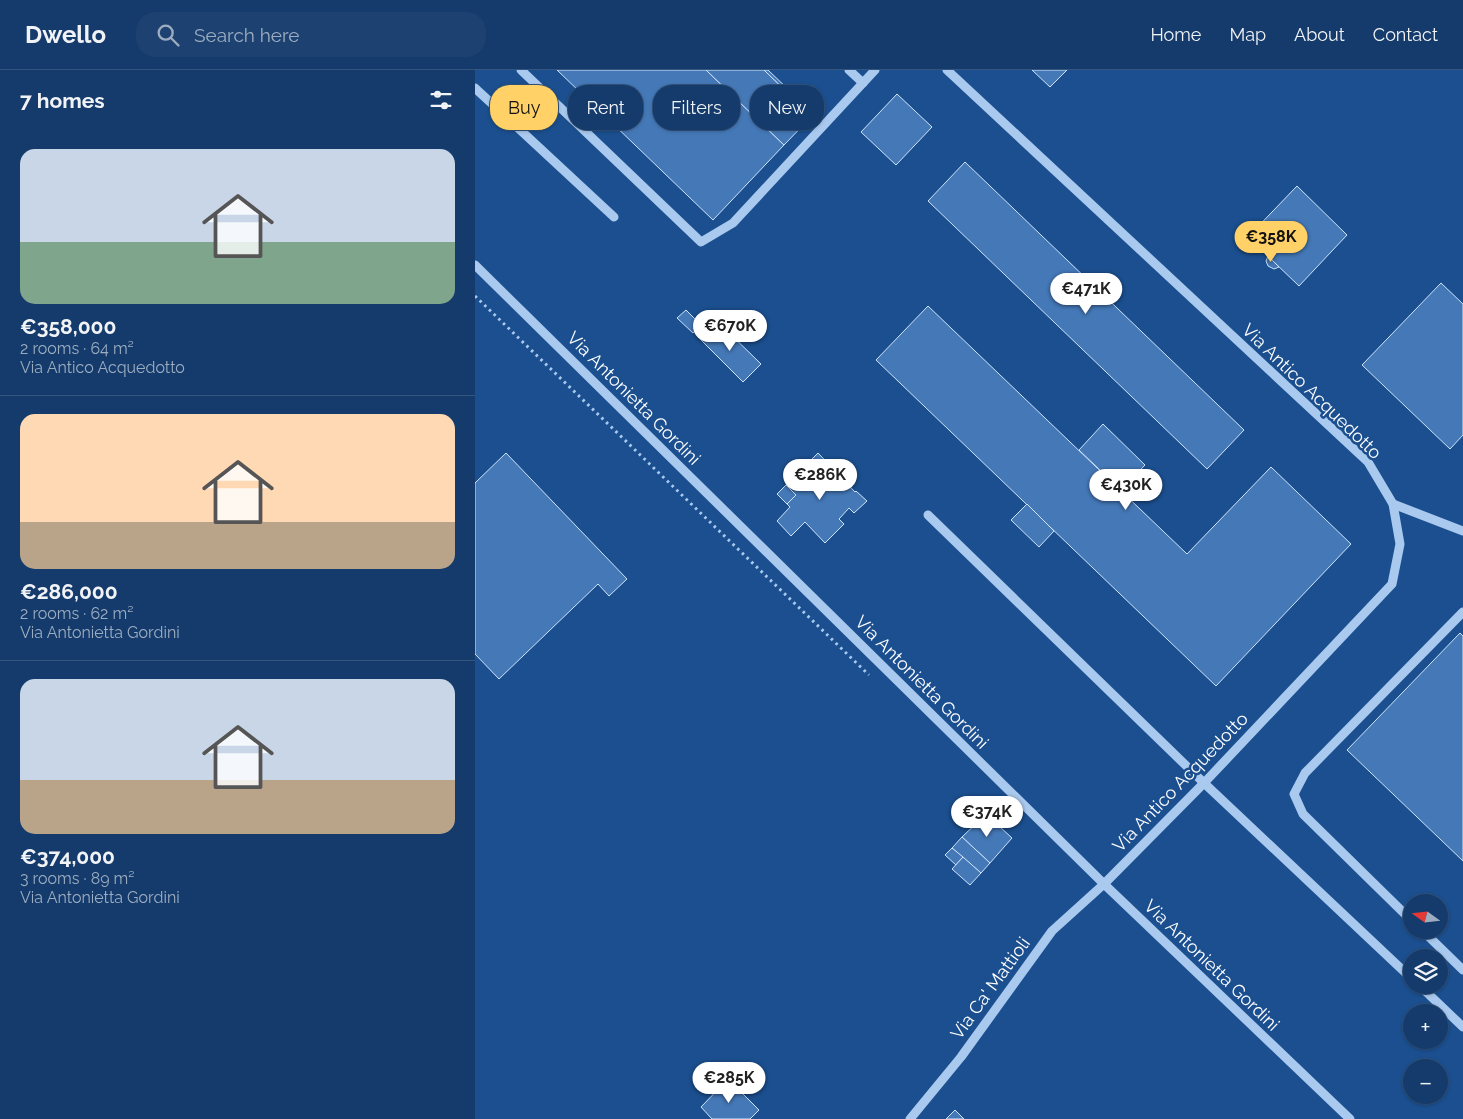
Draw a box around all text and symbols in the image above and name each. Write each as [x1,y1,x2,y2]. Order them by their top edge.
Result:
search box [136,12,486,57]
text: Dwello [25,20,106,49]
icon: search [154,21,182,49]
text: Search here [194,24,300,46]
text: Home [1150,24,1201,45]
text: Map [1229,24,1266,45]
text: About [1294,24,1345,45]
text: Contact [1373,24,1438,45]
chip: Buy [490,85,558,130]
chip: Rent [568,85,643,130]
chip: Filters [653,85,740,130]
chip: New [750,85,824,130]
icon: filters [427,86,455,114]
text: 7 homes [20,88,105,113]
icon: home [193,181,283,271]
pin: €358K [1236,220,1306,263]
text: €358K [1246,227,1296,246]
pin: €471K [1051,272,1121,315]
text: €471K [1061,279,1111,298]
pin: €670K [695,310,765,352]
text: €358,000 [20,314,116,339]
text: €670K [704,316,756,335]
street label: Via Antico Acquedotto [1238,319,1386,463]
street label: Via Antonietta Gordini [563,327,705,469]
text: 2 rooms · 64 m² [20,339,134,358]
text: Via Antico Acquedotto [20,358,185,377]
icon: home [193,447,283,537]
pin: €286K [785,458,855,501]
text: €286K [794,465,846,484]
pin: €430K [1091,468,1161,511]
text: €430K [1100,475,1152,494]
text: €286,000 [20,579,118,604]
text: 2 rooms · 62 m² [20,604,133,623]
street label: Via Antonietta Gordini [851,611,993,753]
text: Via Antonietta Gordini [20,623,180,642]
street label: Via Antico Acquedotto [1108,708,1252,856]
icon: home [193,712,283,802]
pin: €374K [952,796,1022,838]
text: €374K [962,802,1012,821]
text: €374,000 [20,844,115,869]
text: 3 rooms · 89 m² [20,869,135,888]
text: Via Antonietta Gordini [20,888,180,907]
north arrow [1403,894,1447,939]
map controls [1403,894,1448,1104]
street label: Via Antonietta Gordini [1140,895,1284,1035]
street label: Via Ca' Mattioli [946,933,1034,1043]
button: layers [1403,949,1448,994]
button: + [1403,1004,1448,1049]
button: − [1403,1059,1448,1104]
pin: €285K [694,1062,764,1104]
text: €285K [703,1068,755,1087]

